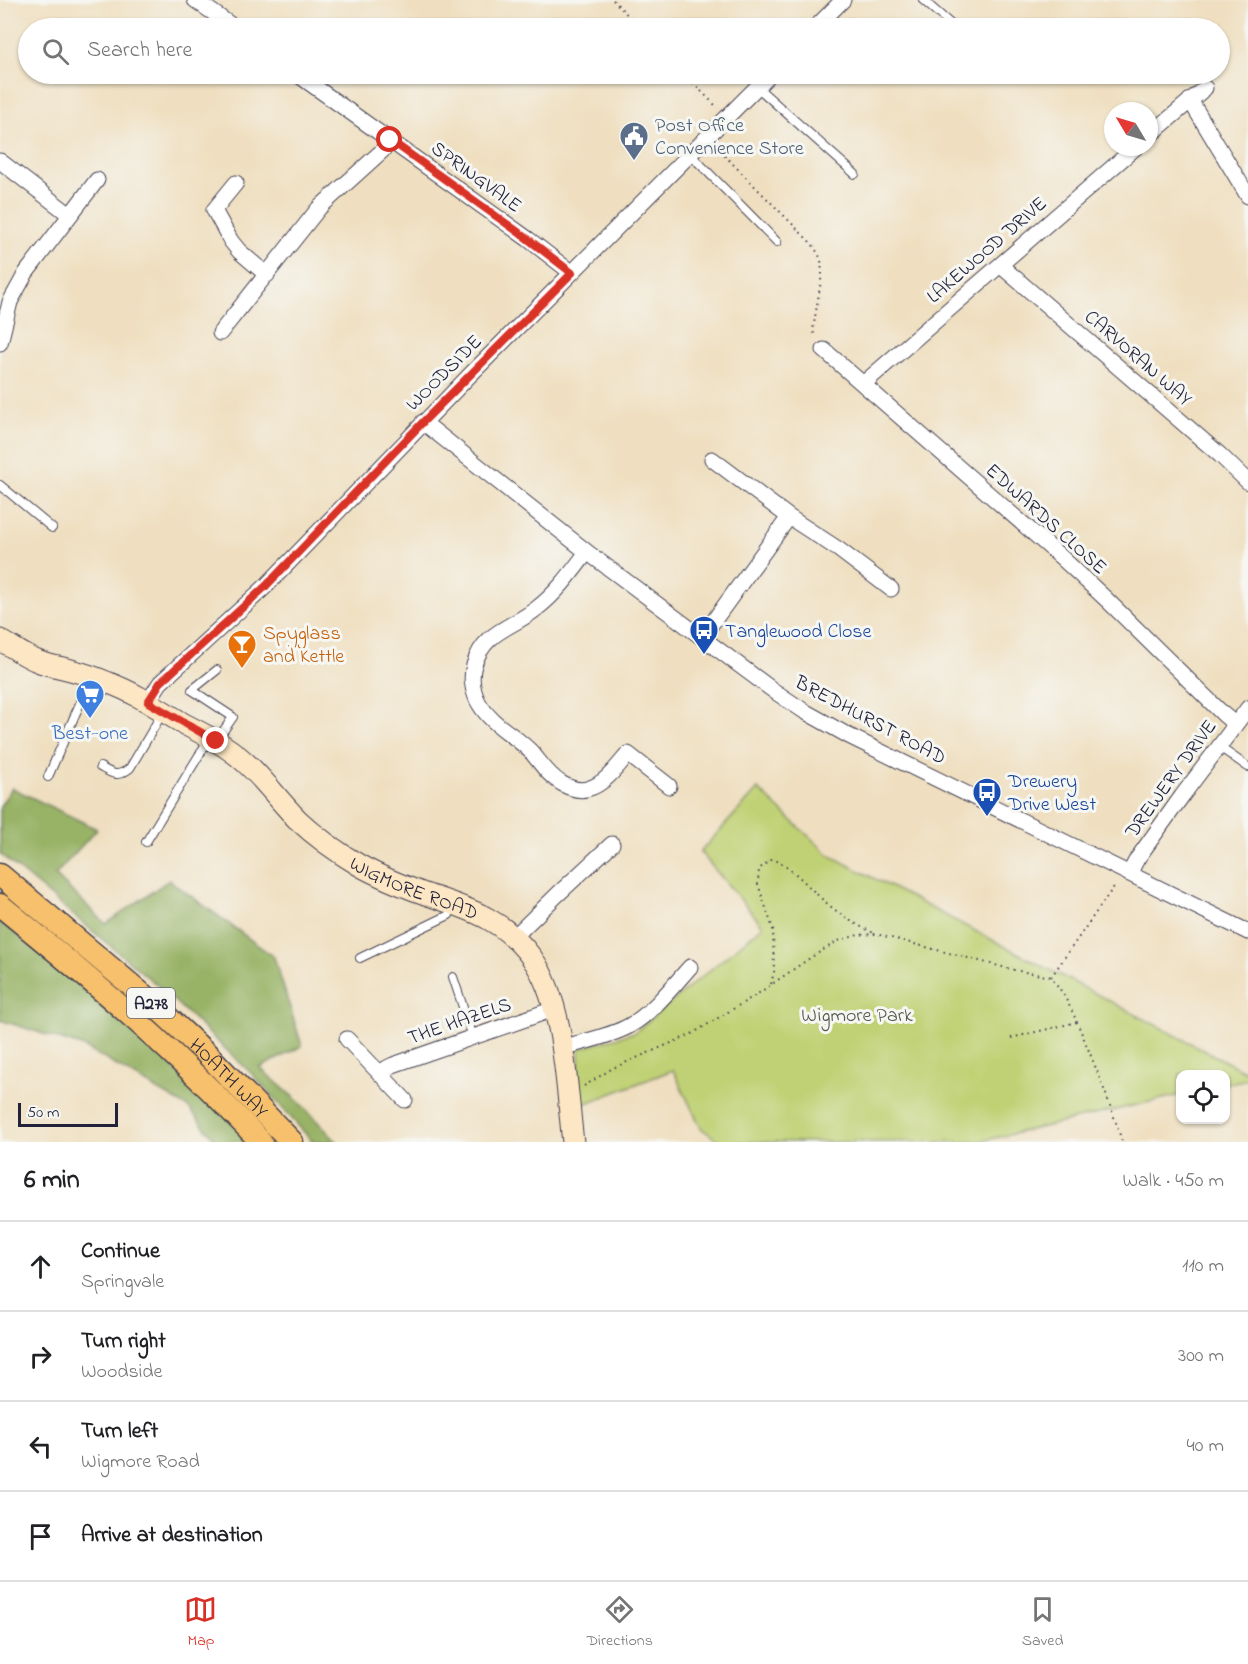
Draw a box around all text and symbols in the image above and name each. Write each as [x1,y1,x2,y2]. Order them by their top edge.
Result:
search box [18,18,1230,84]
icon: search [39,35,72,68]
text: Search here [87,35,192,67]
north arrow [1104,102,1158,156]
place label: Post Office Convenience Store [655,112,804,164]
public building icon: Post Office Convenience Store [618,120,650,162]
route start [376,126,402,152]
street label: SPRINGVALE [424,135,527,221]
street label: LAKEWOOD DRIVE [921,190,1054,311]
street label: CARVORAN WAY [1077,304,1198,414]
street label: WOODSIDE [400,329,490,419]
street label: EDWARDS CLOSE [978,457,1113,582]
bus stop icon: Tanglewood Close [688,614,720,656]
place label: Tanglewood Close [725,618,872,648]
place label: Spyglass and Kettle [263,620,344,672]
bar icon: Spyglass and Kettle [226,628,258,670]
street label: BREDHURST ROAD [788,669,951,773]
supermarket icon: Best-one [74,678,106,720]
street label: DREWERY DRIVE [1118,714,1225,846]
place label: Best-one [51,720,128,749]
route end [202,727,228,753]
place label: Drewery Drive West [1007,768,1096,820]
bus stop icon: Drewery Drive West [971,776,1003,818]
street label: WIGMORE ROAD [343,850,482,929]
road number: A278 [127,988,175,1018]
street label: THE HAZELS [404,991,516,1054]
park label: Wigmore Park [801,1002,913,1032]
street label: HOATH WAY [182,1032,274,1126]
map controls [1176,1070,1230,1124]
button: locate [1176,1070,1230,1124]
scale bar [18,1100,118,1128]
text: 50 m [27,1101,59,1125]
text: 6 min [24,1162,80,1200]
text: Walk · 450 m [1122,1167,1224,1196]
text: Continue [81,1236,160,1268]
icon: ahead [24,1250,57,1283]
text: 110 m [1182,1252,1224,1281]
text: Springvale [81,1268,164,1297]
text: Turn right [81,1326,166,1358]
icon: right [24,1340,57,1373]
text: 300 m [1178,1342,1224,1371]
text: Woodside [81,1358,163,1387]
text: Turn left [81,1416,158,1448]
icon: left [24,1430,57,1463]
text: 40 m [1187,1432,1224,1461]
text: Wigmore Road [81,1448,200,1477]
icon: arrive [24,1520,57,1553]
text: Arrive at destination [81,1520,263,1552]
tab: Map [184,1593,217,1653]
tab: Directions [586,1593,653,1653]
tab: Saved [1022,1593,1064,1653]

